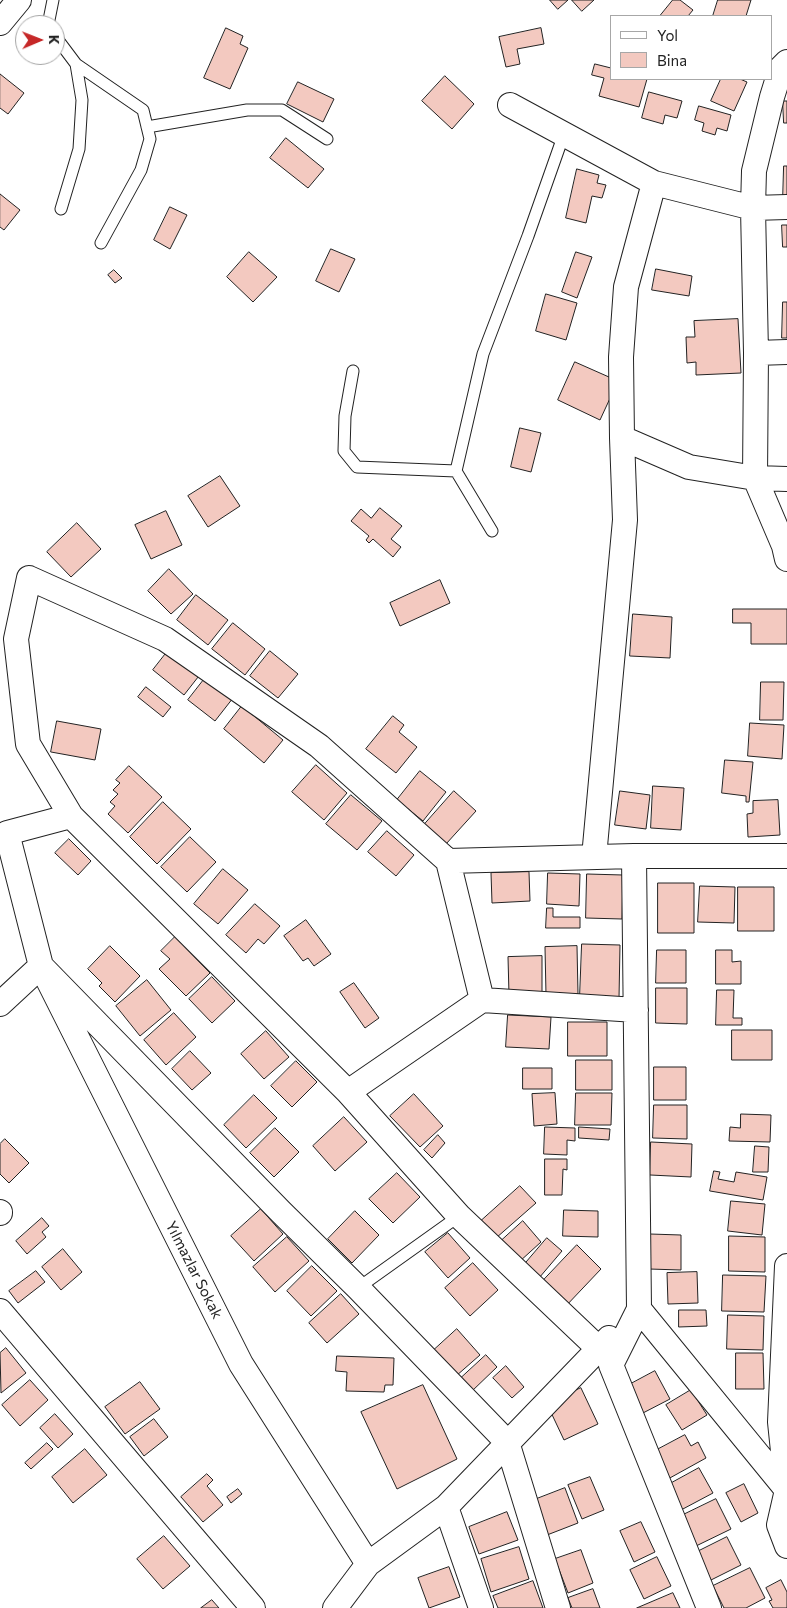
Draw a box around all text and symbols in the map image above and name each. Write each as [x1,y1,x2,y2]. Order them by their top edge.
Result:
north arrow [15,15,65,65]
legend [610,15,772,80]
text: Yol [657,26,678,44]
text: K [46,35,63,45]
text: Bina [657,51,687,69]
street label: Yılmazlar Sokak [162,1218,226,1322]

